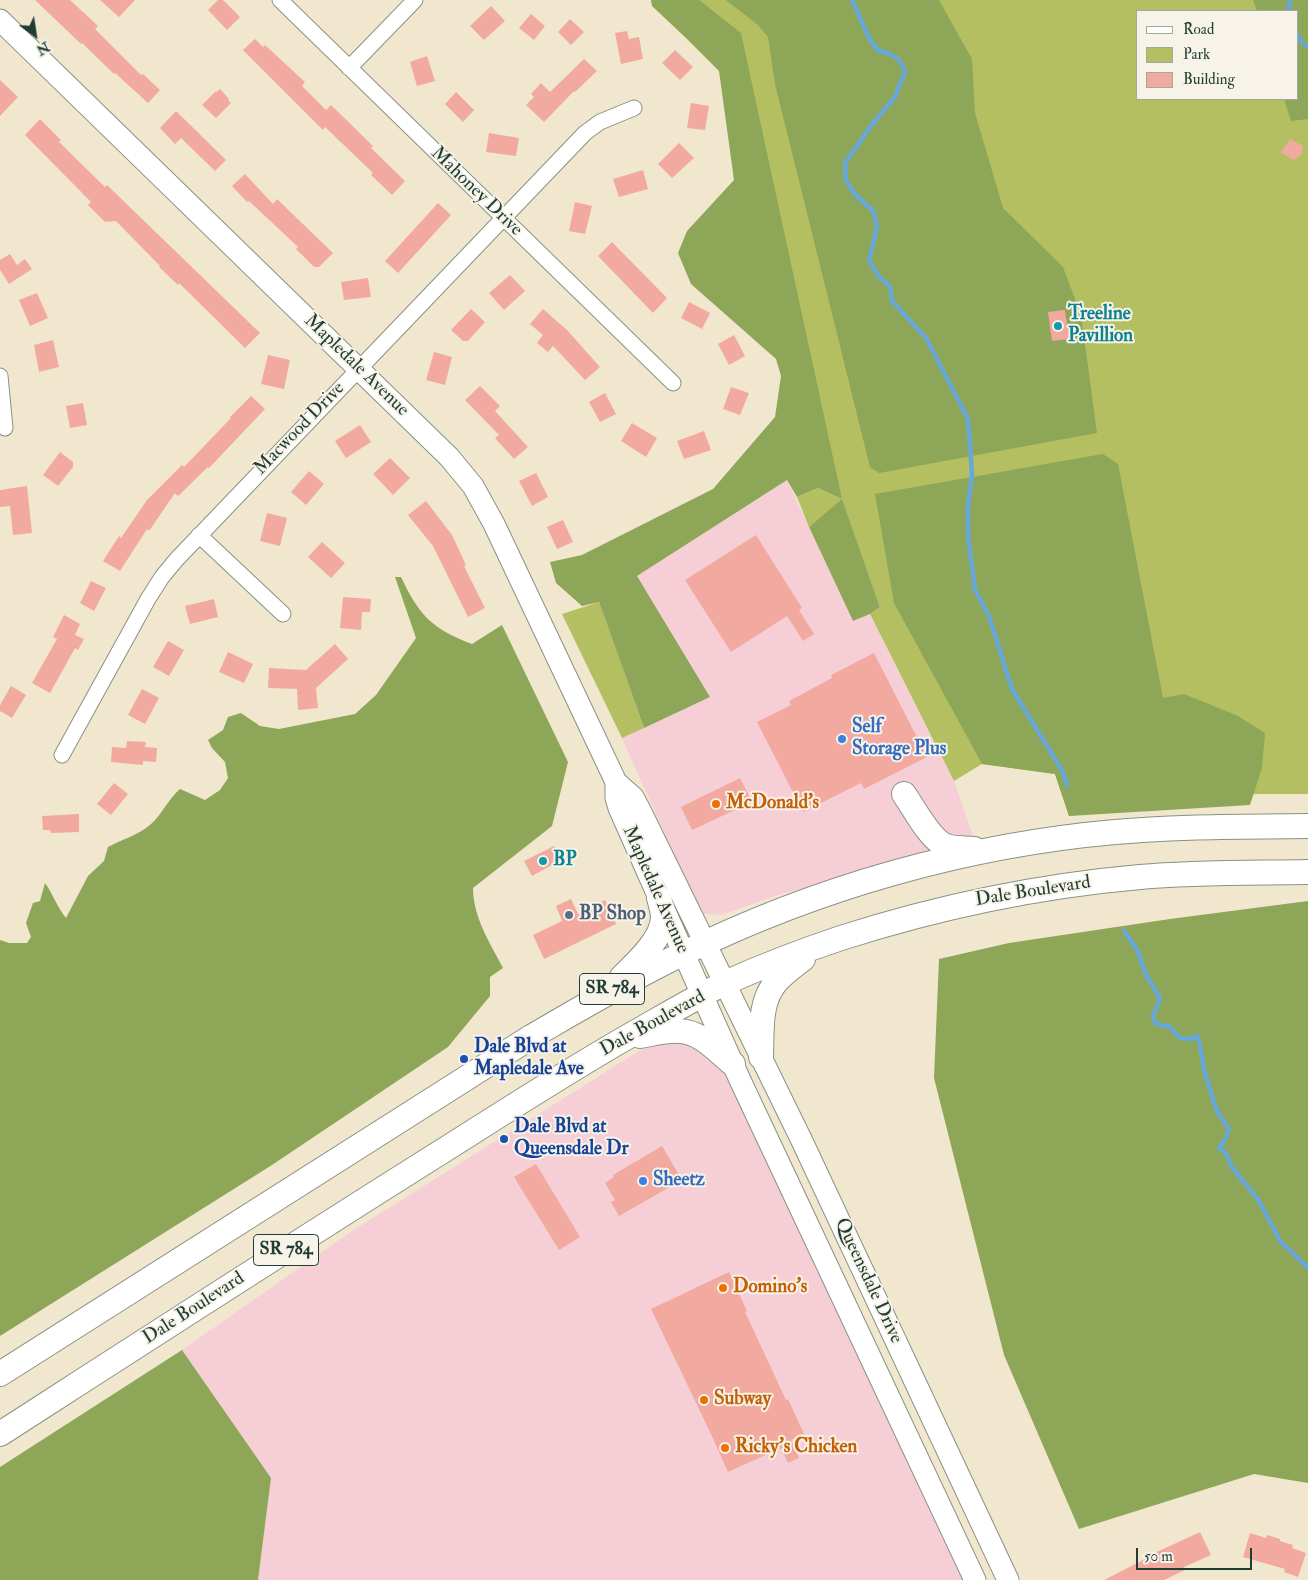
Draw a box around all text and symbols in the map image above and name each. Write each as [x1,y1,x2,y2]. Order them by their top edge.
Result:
north arrow [10,10,60,60]
legend [1136,10,1298,100]
text: Road [1183,20,1214,39]
text: N [33,38,53,59]
text: Park [1183,45,1210,64]
text: Building [1183,70,1235,89]
street label: Mahoney Drive [425,143,527,241]
place label: Treeline Pavillion [1068,304,1133,348]
street label: Mapledale Avenue [299,310,413,422]
marker: Treeline Pavillion [1052,320,1064,332]
street label: Macwood Drive [250,378,350,480]
place label: Self Storage Plus [852,717,946,761]
marker: Self Storage Plus [836,733,848,745]
place label: McDonald's [726,793,819,815]
marker: McDonald's [710,798,722,810]
street label: Mapledale Avenue [617,823,693,957]
place label: BP [553,850,577,872]
marker: BP [537,855,549,867]
street label: Dale Boulevard [974,872,1092,912]
place label: BP Shop [579,904,646,926]
marker: BP Shop [563,909,575,921]
road number: SR 784 [580,974,644,1004]
street label: Dale Boulevard [597,986,709,1062]
place label: Dale Blvd at Mapledale Ave [474,1037,584,1081]
marker: Dale Blvd at Mapledale Ave [458,1053,470,1065]
place label: Dale Blvd at Queensdale Dr [514,1117,629,1161]
marker: Dale Blvd at Queensdale Dr [498,1133,510,1145]
place label: Sheetz [653,1170,705,1192]
marker: Sheetz [637,1175,649,1187]
street label: Queensdale Drive [829,1215,907,1347]
road number: SR 784 [254,1234,318,1266]
street label: Dale Boulevard [139,1268,249,1350]
place label: Domino's [733,1277,807,1299]
marker: Domino's [717,1282,729,1294]
place label: Subway [714,1389,771,1411]
marker: Subway [698,1394,710,1406]
place label: Ricky's Chicken [735,1437,857,1459]
marker: Ricky's Chicken [719,1442,731,1454]
scale bar [1138,1538,1254,1570]
text: 50 m [1144,1547,1173,1566]

